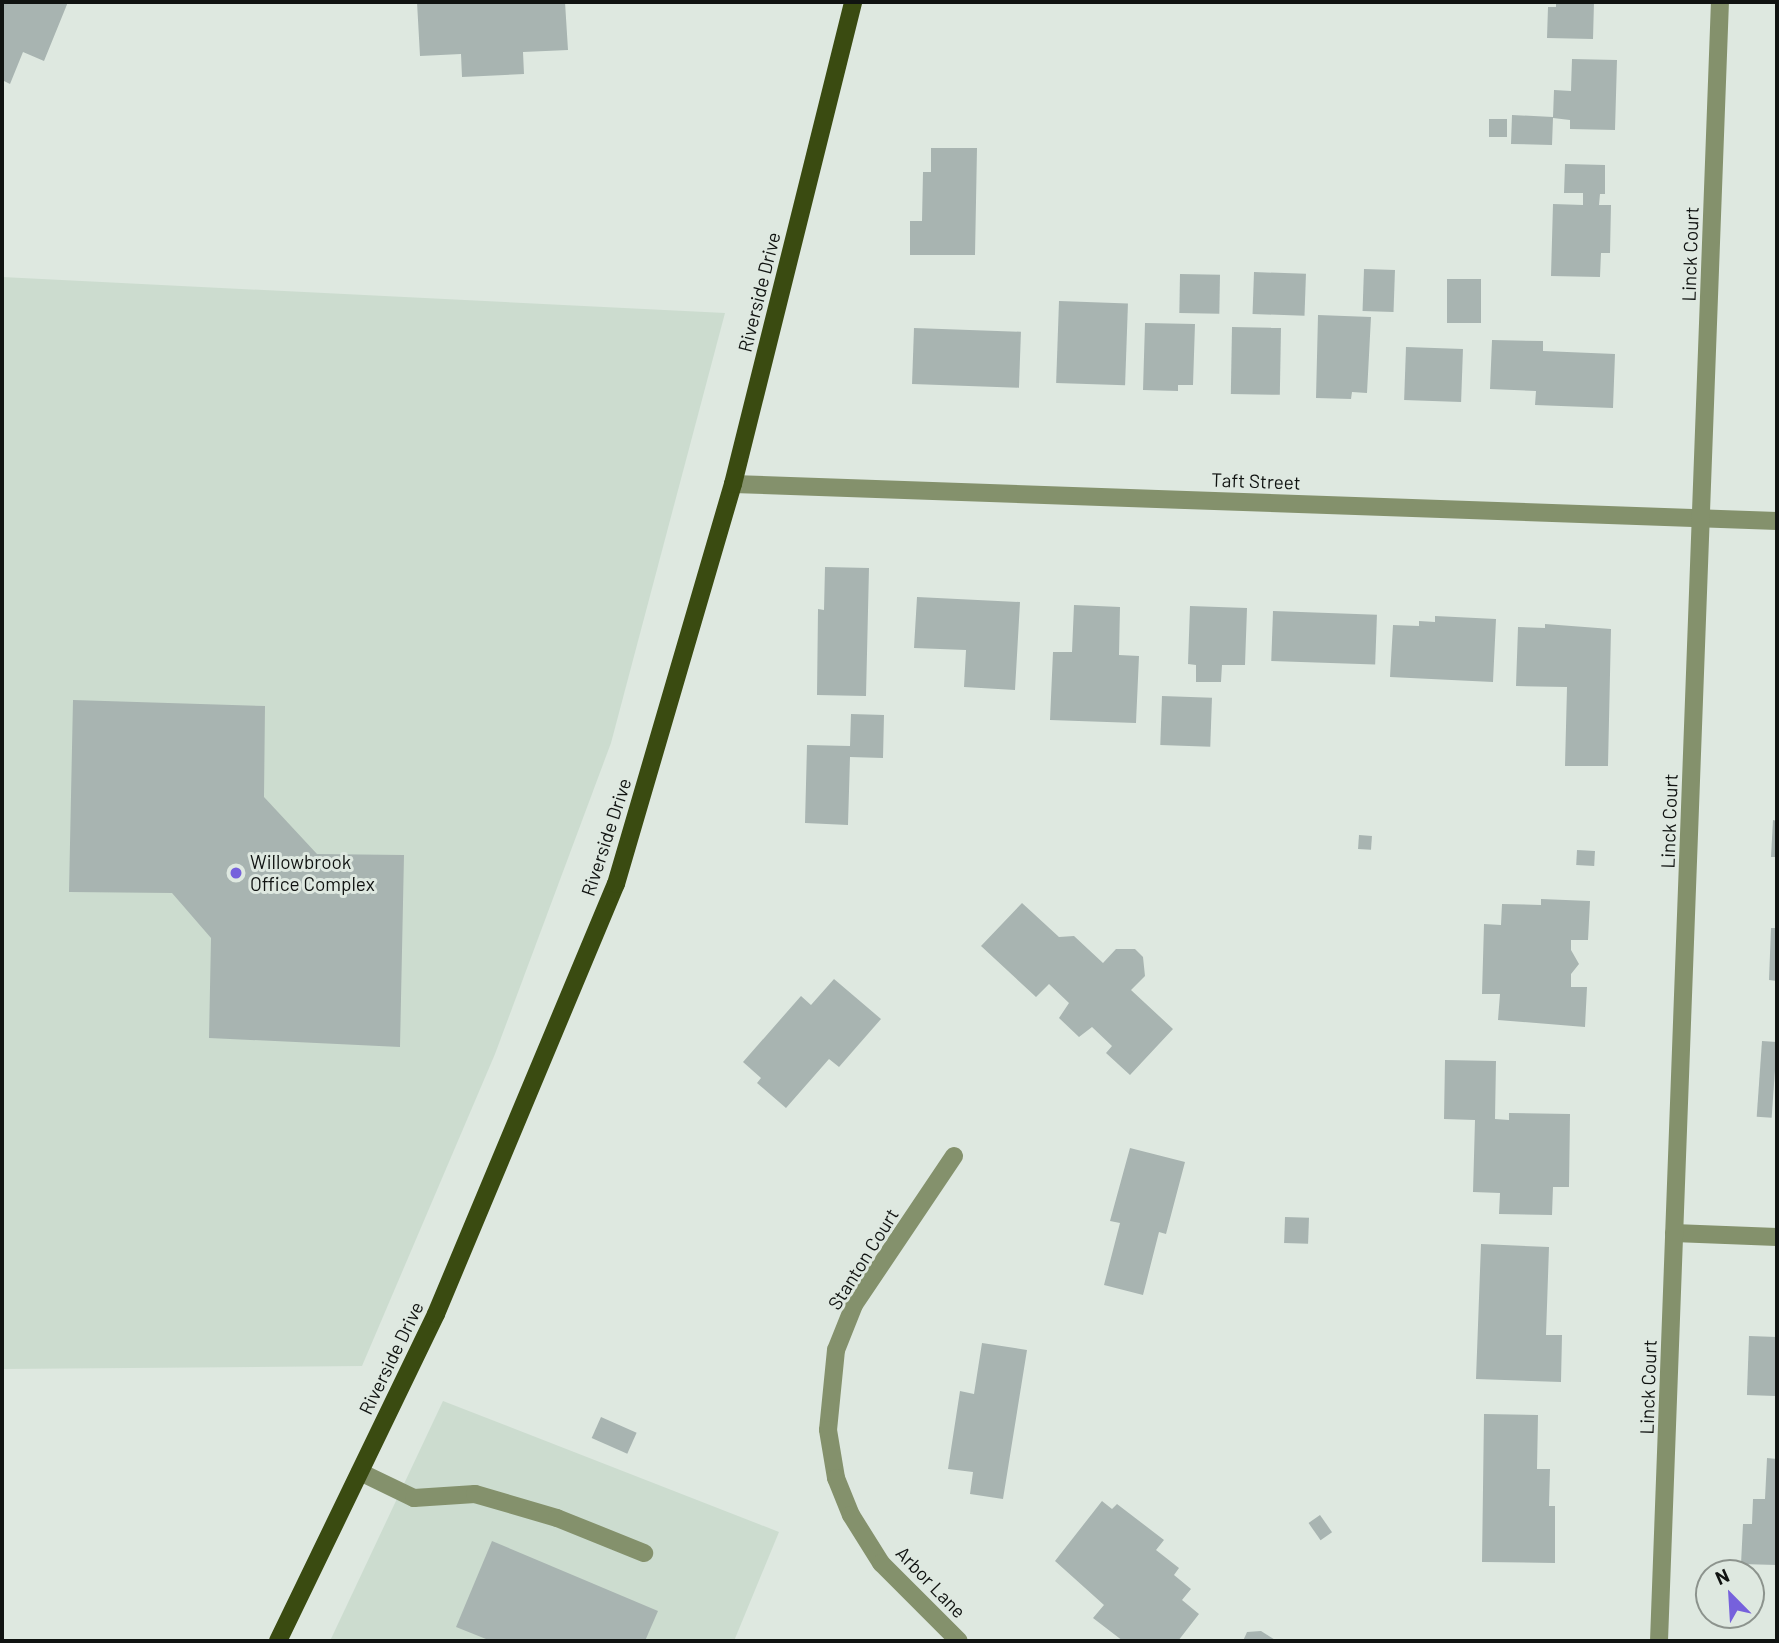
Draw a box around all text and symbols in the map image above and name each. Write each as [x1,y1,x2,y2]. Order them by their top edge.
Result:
street label: Linck Court [1677,206,1703,302]
street label: Riverside Drive [733,230,785,354]
street label: Taft Street [1211,468,1301,494]
street label: Linck Court [1656,773,1682,869]
street label: Riverside Drive [576,775,636,899]
place label: Willowbrook Office Complex [250,851,375,895]
marker: Willowbrook Office Complex [228,865,244,881]
street label: Stanton Court [823,1204,903,1314]
street label: Riverside Drive [354,1298,428,1418]
street label: Linck Court [1635,1339,1661,1435]
street label: Arbor Lane [891,1542,971,1622]
north arrow [1695,1559,1765,1629]
text: N [1712,1563,1733,1589]

